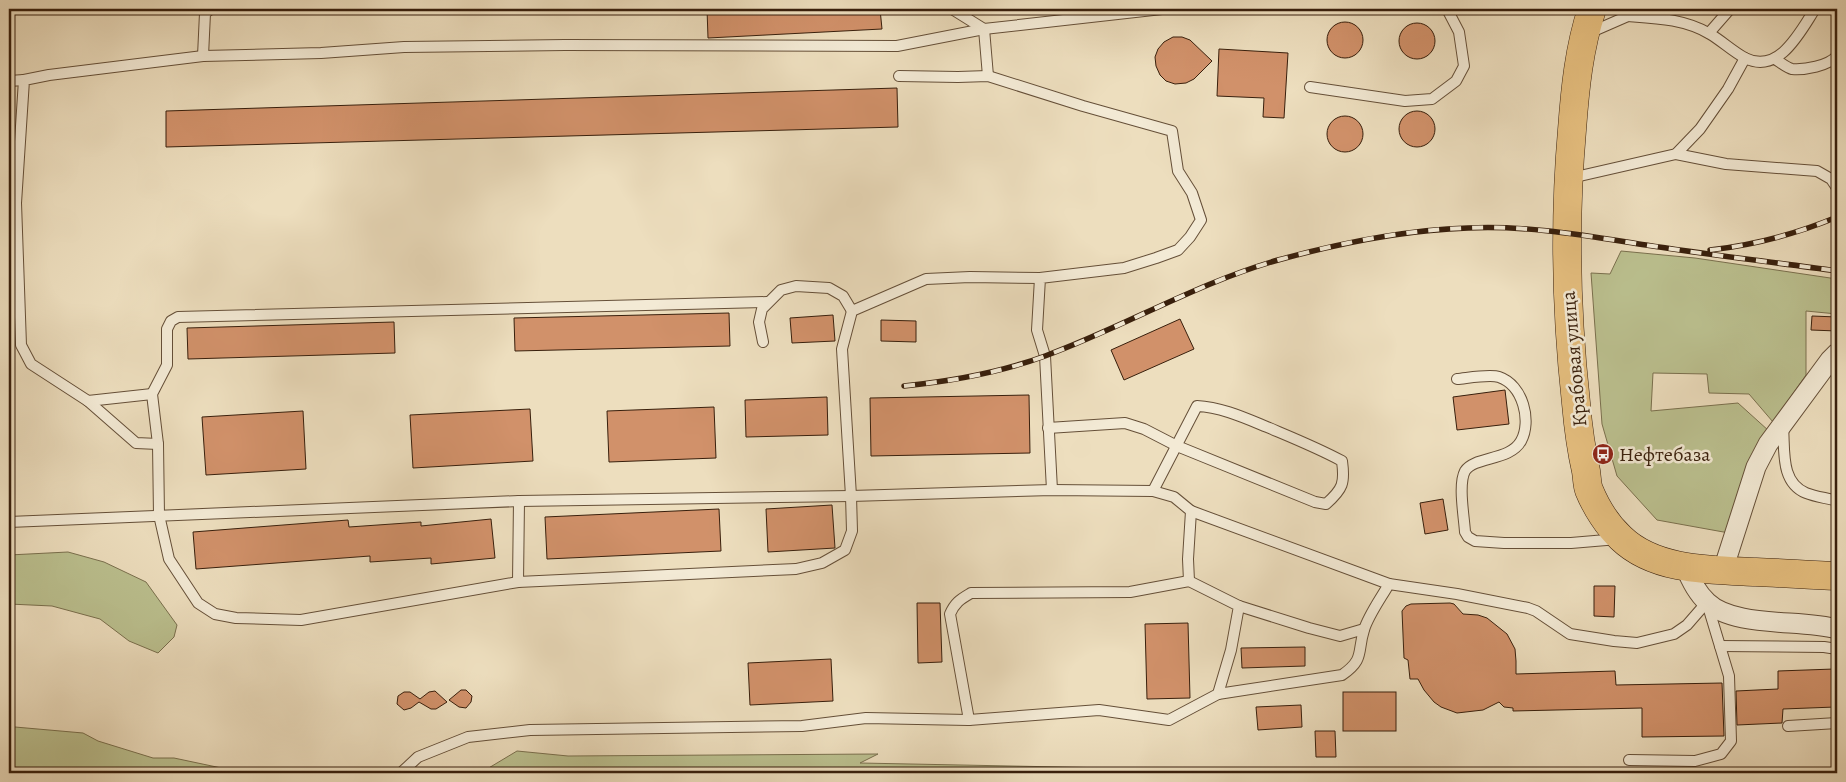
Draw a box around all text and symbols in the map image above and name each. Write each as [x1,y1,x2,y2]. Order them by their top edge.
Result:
street label: Крабовая улица [1555,289,1593,428]
place label: Нефтебаза [1619,441,1711,468]
bus stop icon: Нефтебаза [1591,442,1615,466]

